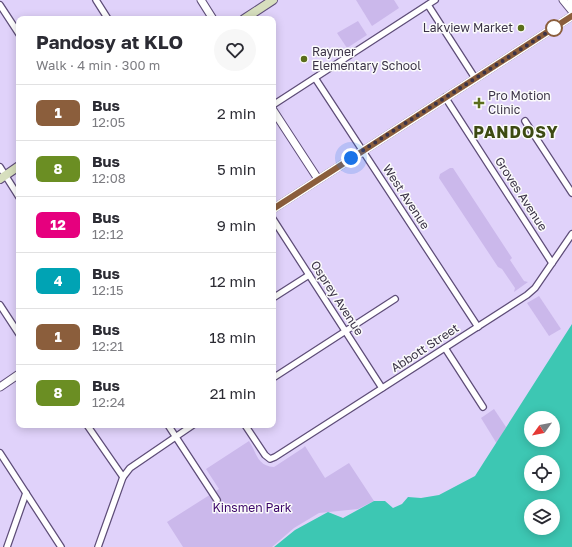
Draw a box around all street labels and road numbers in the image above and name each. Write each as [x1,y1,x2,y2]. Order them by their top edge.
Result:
street label: Groves Avenue [492,154,551,234]
street label: West Avenue [380,161,433,232]
street label: Osprey Avenue [308,258,367,338]
street label: Abbott Street [388,320,462,375]

